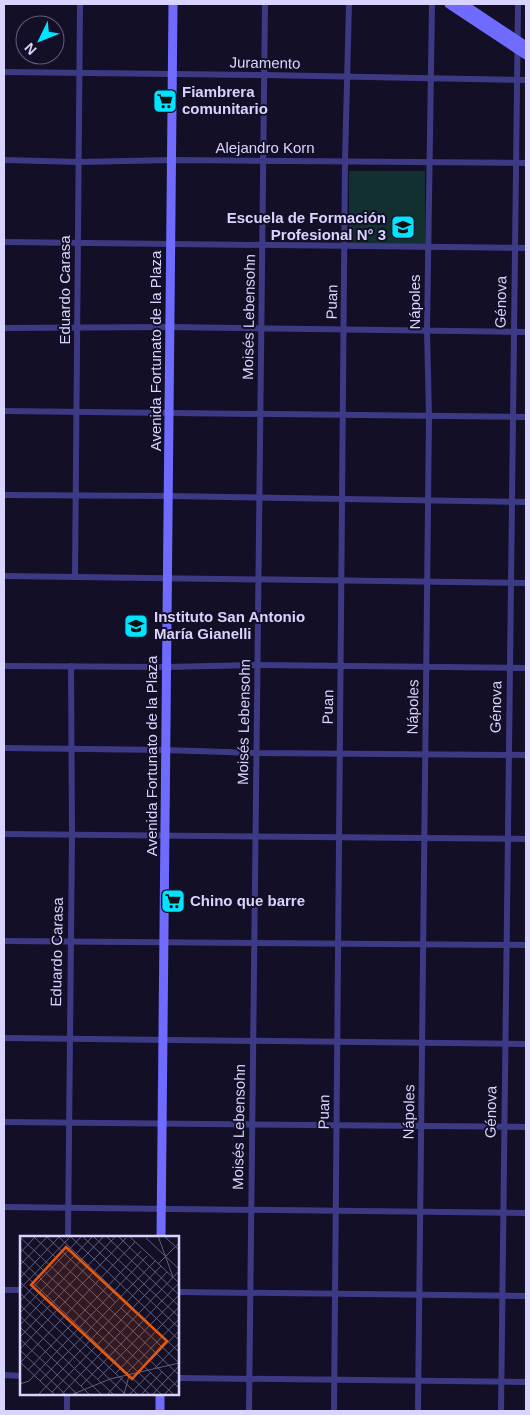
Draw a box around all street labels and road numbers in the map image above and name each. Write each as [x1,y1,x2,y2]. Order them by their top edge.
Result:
street label: Juramento [229,53,301,72]
street label: Alejandro Korn [215,139,315,156]
street label: Eduardo Carasa [56,235,73,345]
street label: Avenida Fortunato de la Plaza [147,250,164,451]
street label: Moisés Lebensohn [239,254,258,380]
street label: Nápoles [406,274,423,330]
street label: Génova [492,275,509,328]
street label: Puan [323,284,340,320]
street label: Avenida Fortunato de la Plaza [143,655,160,856]
street label: Moisés Lebensohn [234,659,253,785]
street label: Nápoles [404,679,421,735]
street label: Génova [487,680,504,733]
street label: Puan [319,689,336,725]
street label: Eduardo Carasa [47,897,66,1007]
street label: Moisés Lebensohn [229,1064,248,1190]
street label: Nápoles [400,1084,417,1140]
street label: Génova [482,1085,499,1138]
street label: Puan [315,1094,332,1130]

